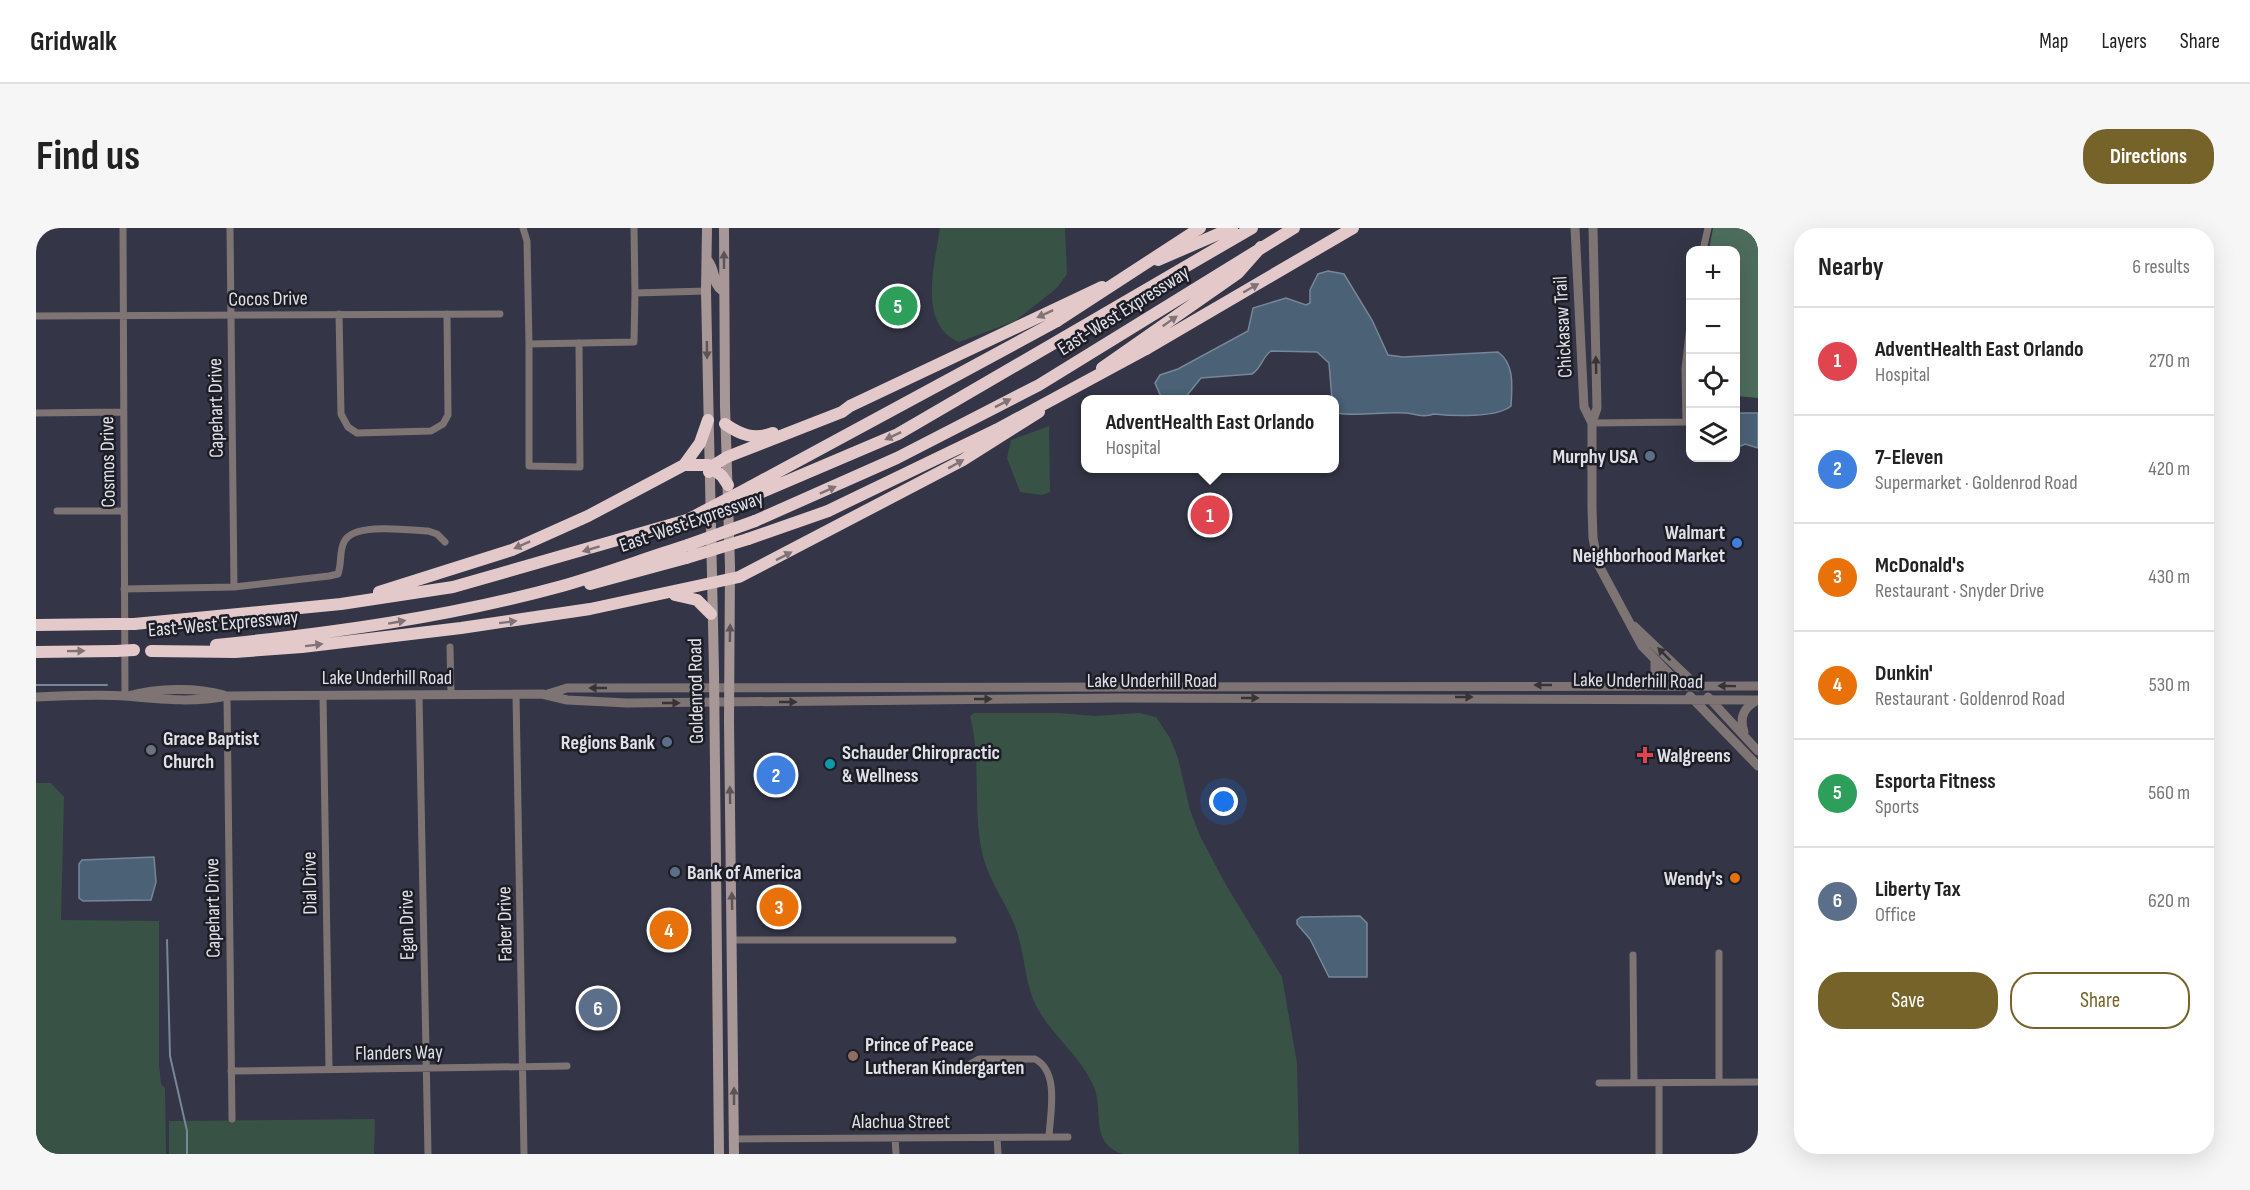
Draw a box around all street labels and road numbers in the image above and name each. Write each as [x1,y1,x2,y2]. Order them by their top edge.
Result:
street label: East-West Expressway [1053,261,1194,361]
street label: Chickasaw Trail [1548,276,1578,378]
street label: Cocos Drive [228,286,308,312]
street label: Capehart Drive [203,358,229,458]
street label: Cosmos Drive [95,416,121,508]
street label: East-West Expressway [616,486,767,558]
street label: East-West Expressway [147,605,300,643]
street label: Goldenrod Road [683,638,709,744]
street label: Lake Underhill Road [322,666,452,690]
street label: Lake Underhill Road [1573,668,1703,694]
street label: Lake Underhill Road [1087,669,1217,693]
street label: Dial Drive [297,851,323,915]
street label: Capehart Drive [200,858,226,958]
street label: Faber Drive [492,886,518,962]
street label: Egan Drive [394,890,420,960]
street label: Flanders Way [355,1040,443,1066]
street label: Alachua Street [851,1110,950,1134]

